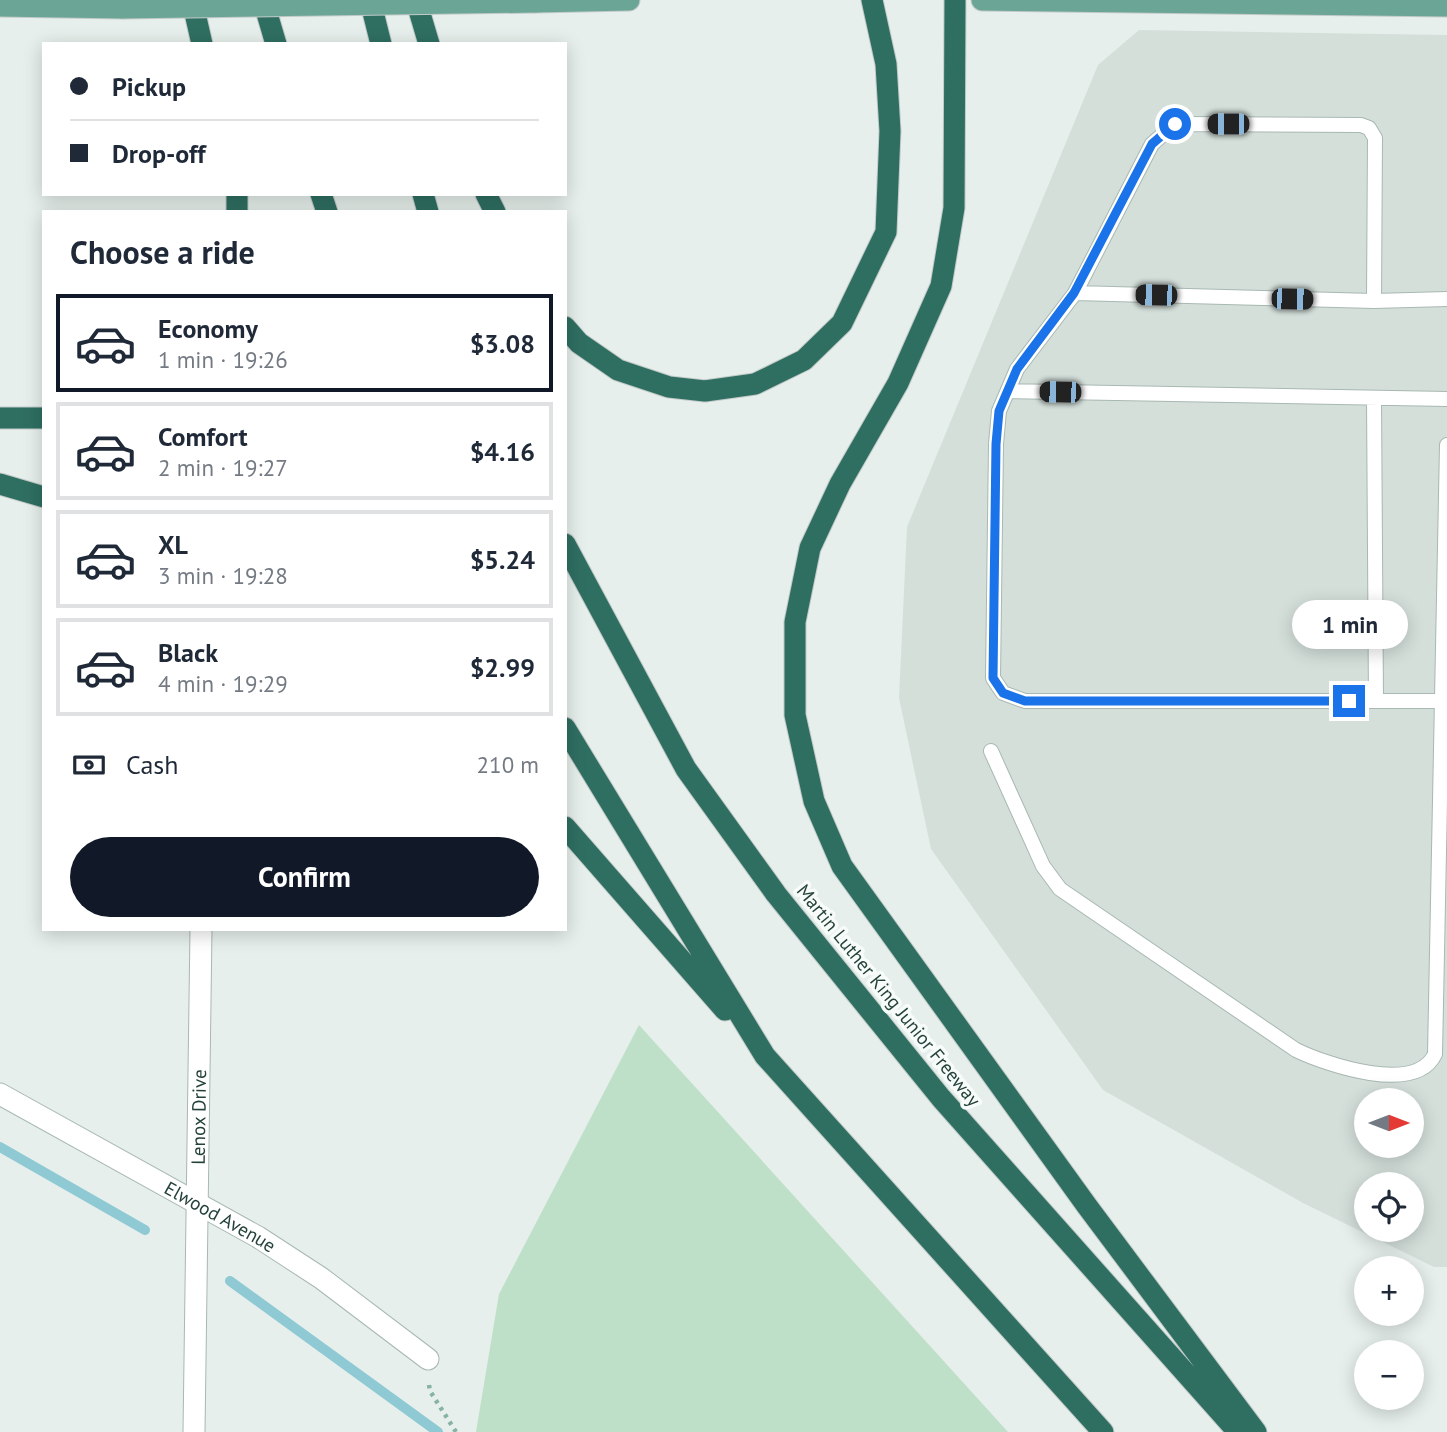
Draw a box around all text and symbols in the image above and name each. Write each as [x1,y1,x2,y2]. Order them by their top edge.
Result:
text: Pickup [112,70,186,103]
route start [1159,108,1191,140]
car [1208,114,1250,135]
text: Drop-off [112,137,206,170]
text: Choose a ride [70,231,255,273]
car [1135,284,1178,306]
car [1271,288,1314,310]
icon: car [74,312,137,375]
text: Economy [158,312,258,345]
text: $3.08 [470,327,535,360]
text: 1 min · 19:26 [158,345,288,374]
car [1039,381,1082,403]
icon: car [74,420,137,483]
text: Comfort [158,420,248,453]
text: $4.16 [470,435,535,468]
text: 2 min · 19:27 [158,453,288,482]
icon: car [74,528,137,591]
text: XL [158,528,188,561]
text: $5.24 [470,543,535,576]
text: 3 min · 19:28 [158,561,288,590]
callout: 1 min [1291,600,1407,648]
text: 1 min [1322,610,1378,639]
icon: car [74,636,137,699]
text: Black [158,636,218,669]
text: $2.99 [470,651,535,684]
text: 4 min · 19:29 [158,669,288,698]
route end [1333,685,1365,717]
icon: cash [70,746,108,784]
text: Cash [126,748,178,781]
text: 210 m [477,750,539,779]
button: Confirm [70,837,539,917]
street label: Martin Luther King Junior Freeway [792,879,986,1111]
street label: Lenox Drive [186,1069,211,1165]
north arrow [1354,1088,1424,1158]
map controls [1354,1088,1424,1410]
button: locate [1354,1172,1424,1242]
street label: Elwood Avenue [160,1176,280,1257]
button: + [1354,1256,1424,1326]
button: − [1354,1340,1424,1410]

